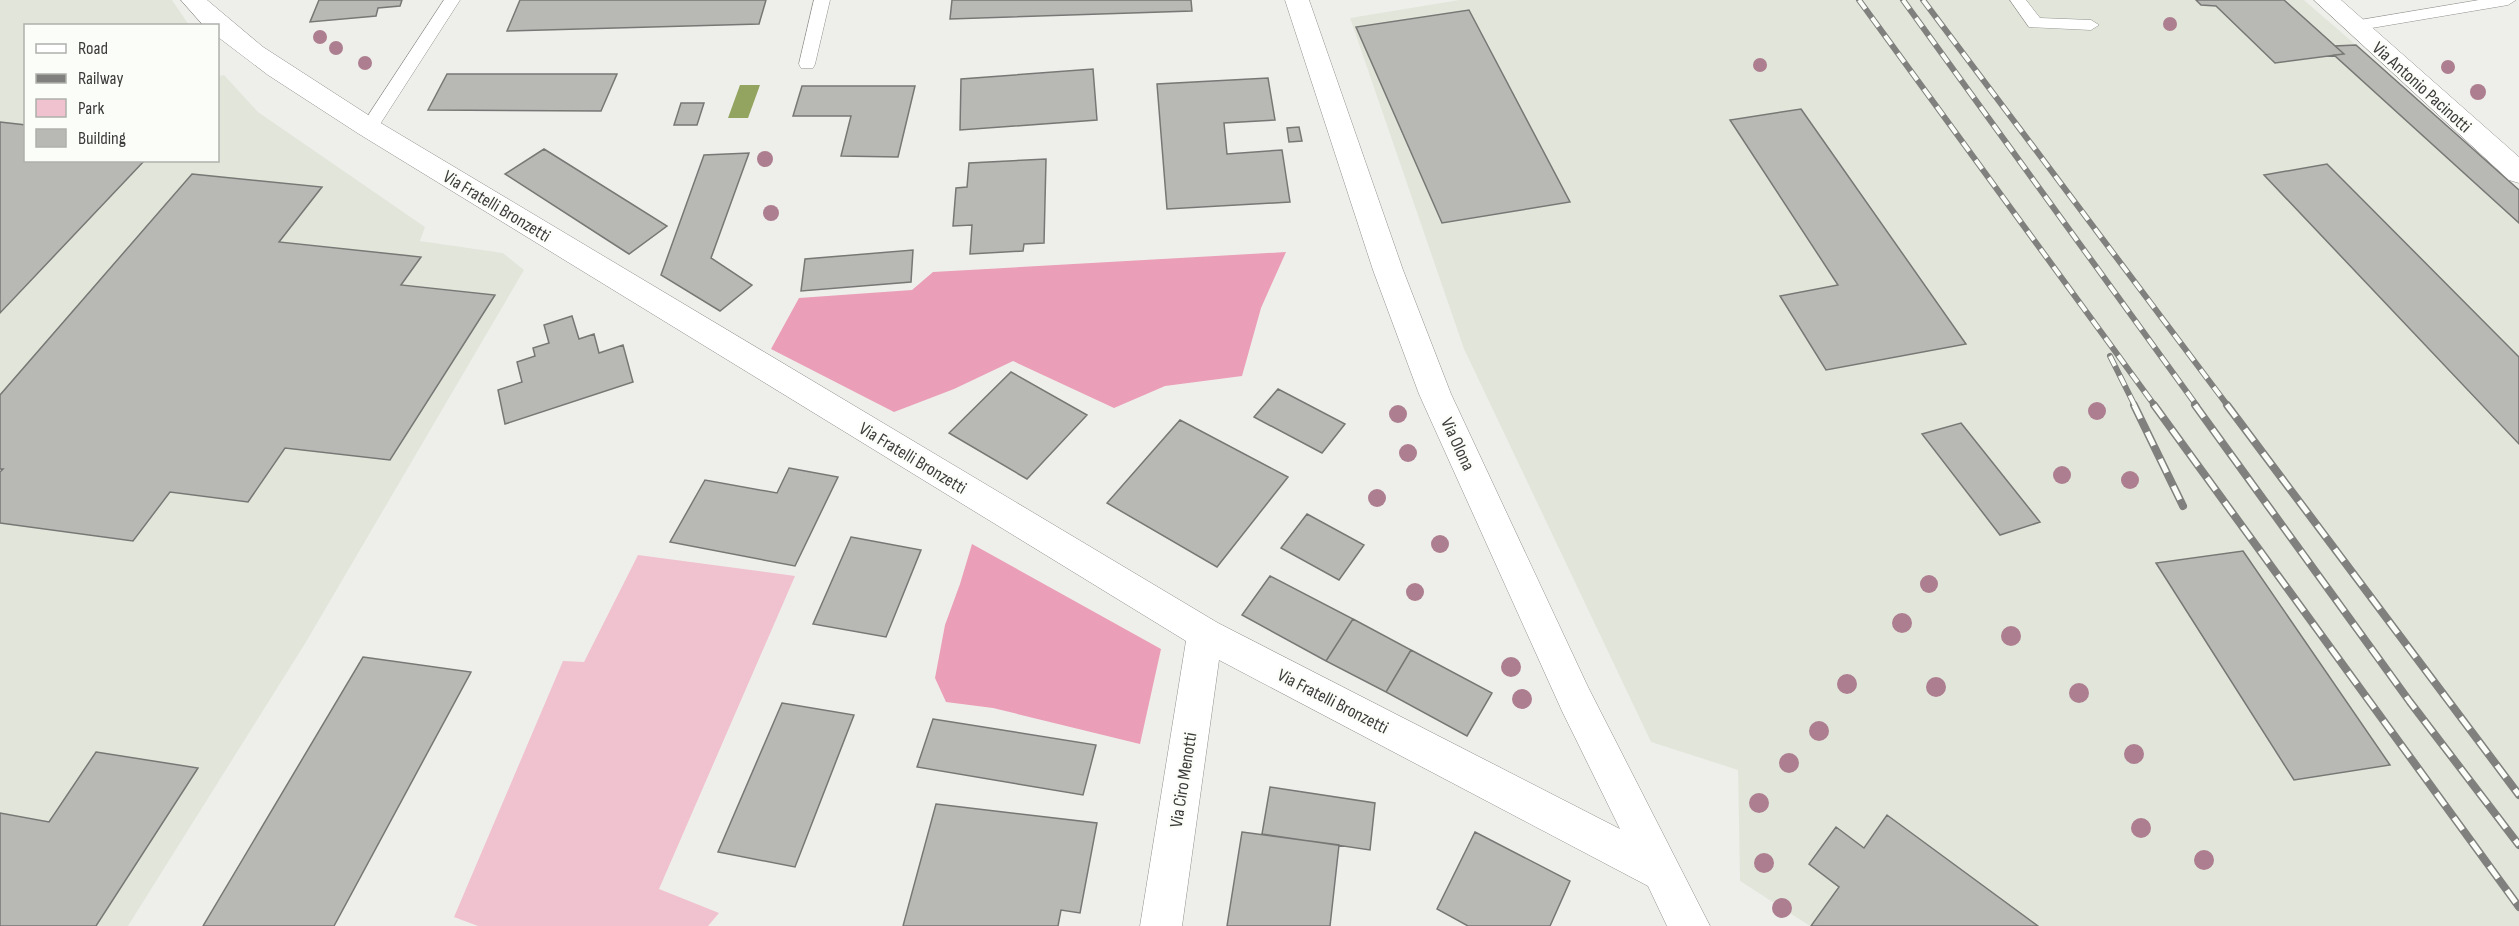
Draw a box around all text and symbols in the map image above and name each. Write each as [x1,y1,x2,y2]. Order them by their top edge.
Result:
legend [24,24,219,162]
text: Road [78,38,108,59]
street label: Via Antonio Pacinotti [2368,38,2475,137]
text: Railway [78,68,123,89]
text: Park [78,98,104,119]
text: Building [78,128,126,149]
street label: Via Fratelli Bronzetti [439,166,554,247]
street label: Via Olona [1436,415,1479,474]
street label: Via Fratelli Bronzetti [855,418,970,499]
street label: Via Fratelli Bronzetti [1274,665,1392,738]
street label: Via Ciro Menotti [1166,731,1201,829]

